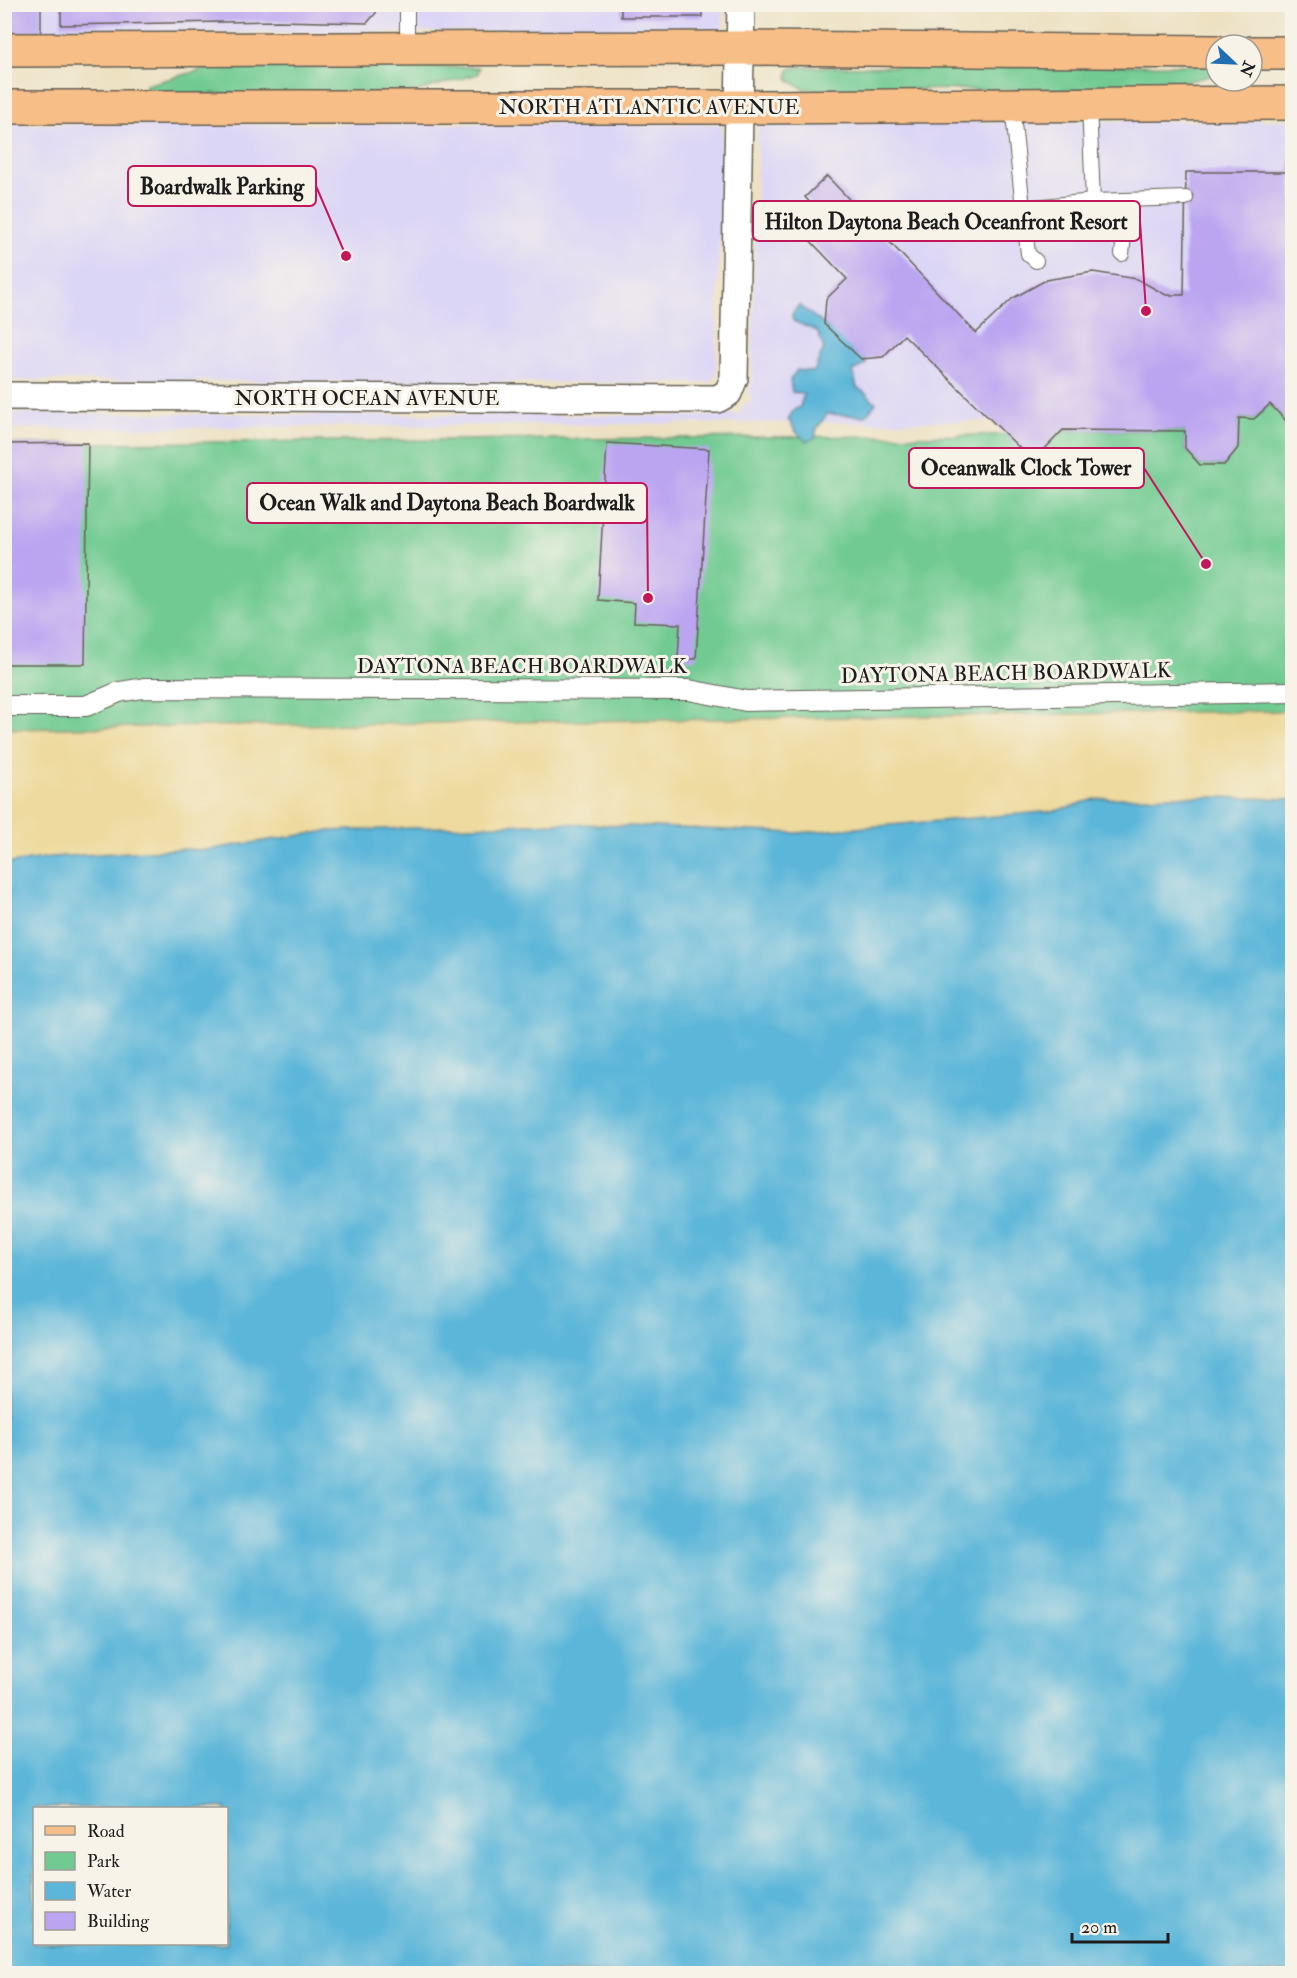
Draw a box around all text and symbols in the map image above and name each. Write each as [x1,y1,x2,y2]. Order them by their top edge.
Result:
north arrow [1204,33,1264,93]
text: N [1235,57,1259,80]
street label: NORTH ATLANTIC AVENUE [499,94,799,121]
callout: Boardwalk Parking [128,166,316,206]
text: Boardwalk Parking [140,173,305,202]
callout: Hilton Daytona Beach Oceanfront Resort [753,201,1140,241]
text: Hilton Daytona Beach Oceanfront Resort [764,208,1128,237]
street label: NORTH OCEAN AVENUE [235,385,499,412]
callout: Oceanwalk Clock Tower [909,448,1144,488]
text: Oceanwalk Clock Tower [921,454,1132,482]
callout: Ocean Walk and Daytona Beach Boardwalk [247,483,647,523]
text: Ocean Walk and Daytona Beach Boardwalk [259,489,635,518]
street label: DAYTONA BEACH BOARDWALK [357,653,688,680]
street label: DAYTONA BEACH BOARDWALK [840,657,1172,690]
legend [33,1807,228,1945]
text: Road [87,1820,125,1843]
text: Park [87,1850,120,1873]
text: Water [86,1880,131,1903]
scale bar [1072,1906,1168,1944]
text: Building [87,1910,150,1933]
text: 20 m [1081,1916,1117,1939]

